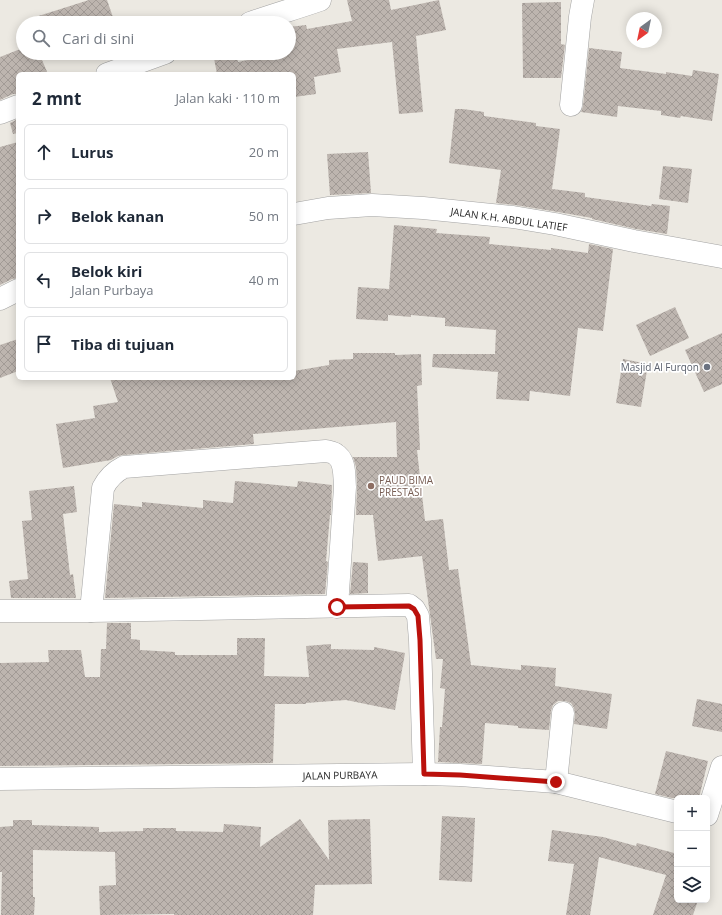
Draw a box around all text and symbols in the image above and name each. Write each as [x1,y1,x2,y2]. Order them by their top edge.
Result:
north arrow [626,12,662,48]
search box [16,16,296,60]
icon: search [30,27,52,49]
text: Cari di sini [62,28,134,48]
text: 2 mnt [32,87,81,110]
text: Jalan kaki · 110 m [175,89,280,107]
icon: ahead [33,141,55,163]
text: Lurus [71,142,113,162]
text: 20 m [249,143,279,161]
street label: JALAN K.H. ABDUL LATIEF [449,204,568,234]
icon: right [33,205,55,227]
text: Belok kanan [71,206,164,226]
text: 50 m [249,207,279,225]
text: Belok kiri [71,261,142,281]
icon: left [33,269,55,291]
text: 40 m [249,271,279,289]
text: Jalan Purbaya [71,281,154,299]
icon: arrive [33,333,55,355]
text: Tiba di tujuan [71,334,174,354]
place label: Masjid Al Furqon [621,360,699,374]
marker: Masjid Al Furqon [702,362,712,372]
place label: PAUD BIMA PRESTASI [379,473,434,499]
marker: PAUD BIMA PRESTASI [366,481,376,491]
route start [328,598,346,616]
street label: JALAN PURBAYA [301,767,378,783]
route end [547,773,565,791]
map controls [674,795,710,903]
button: + [674,795,710,831]
button: − [674,831,710,867]
button: layers [674,867,710,903]

